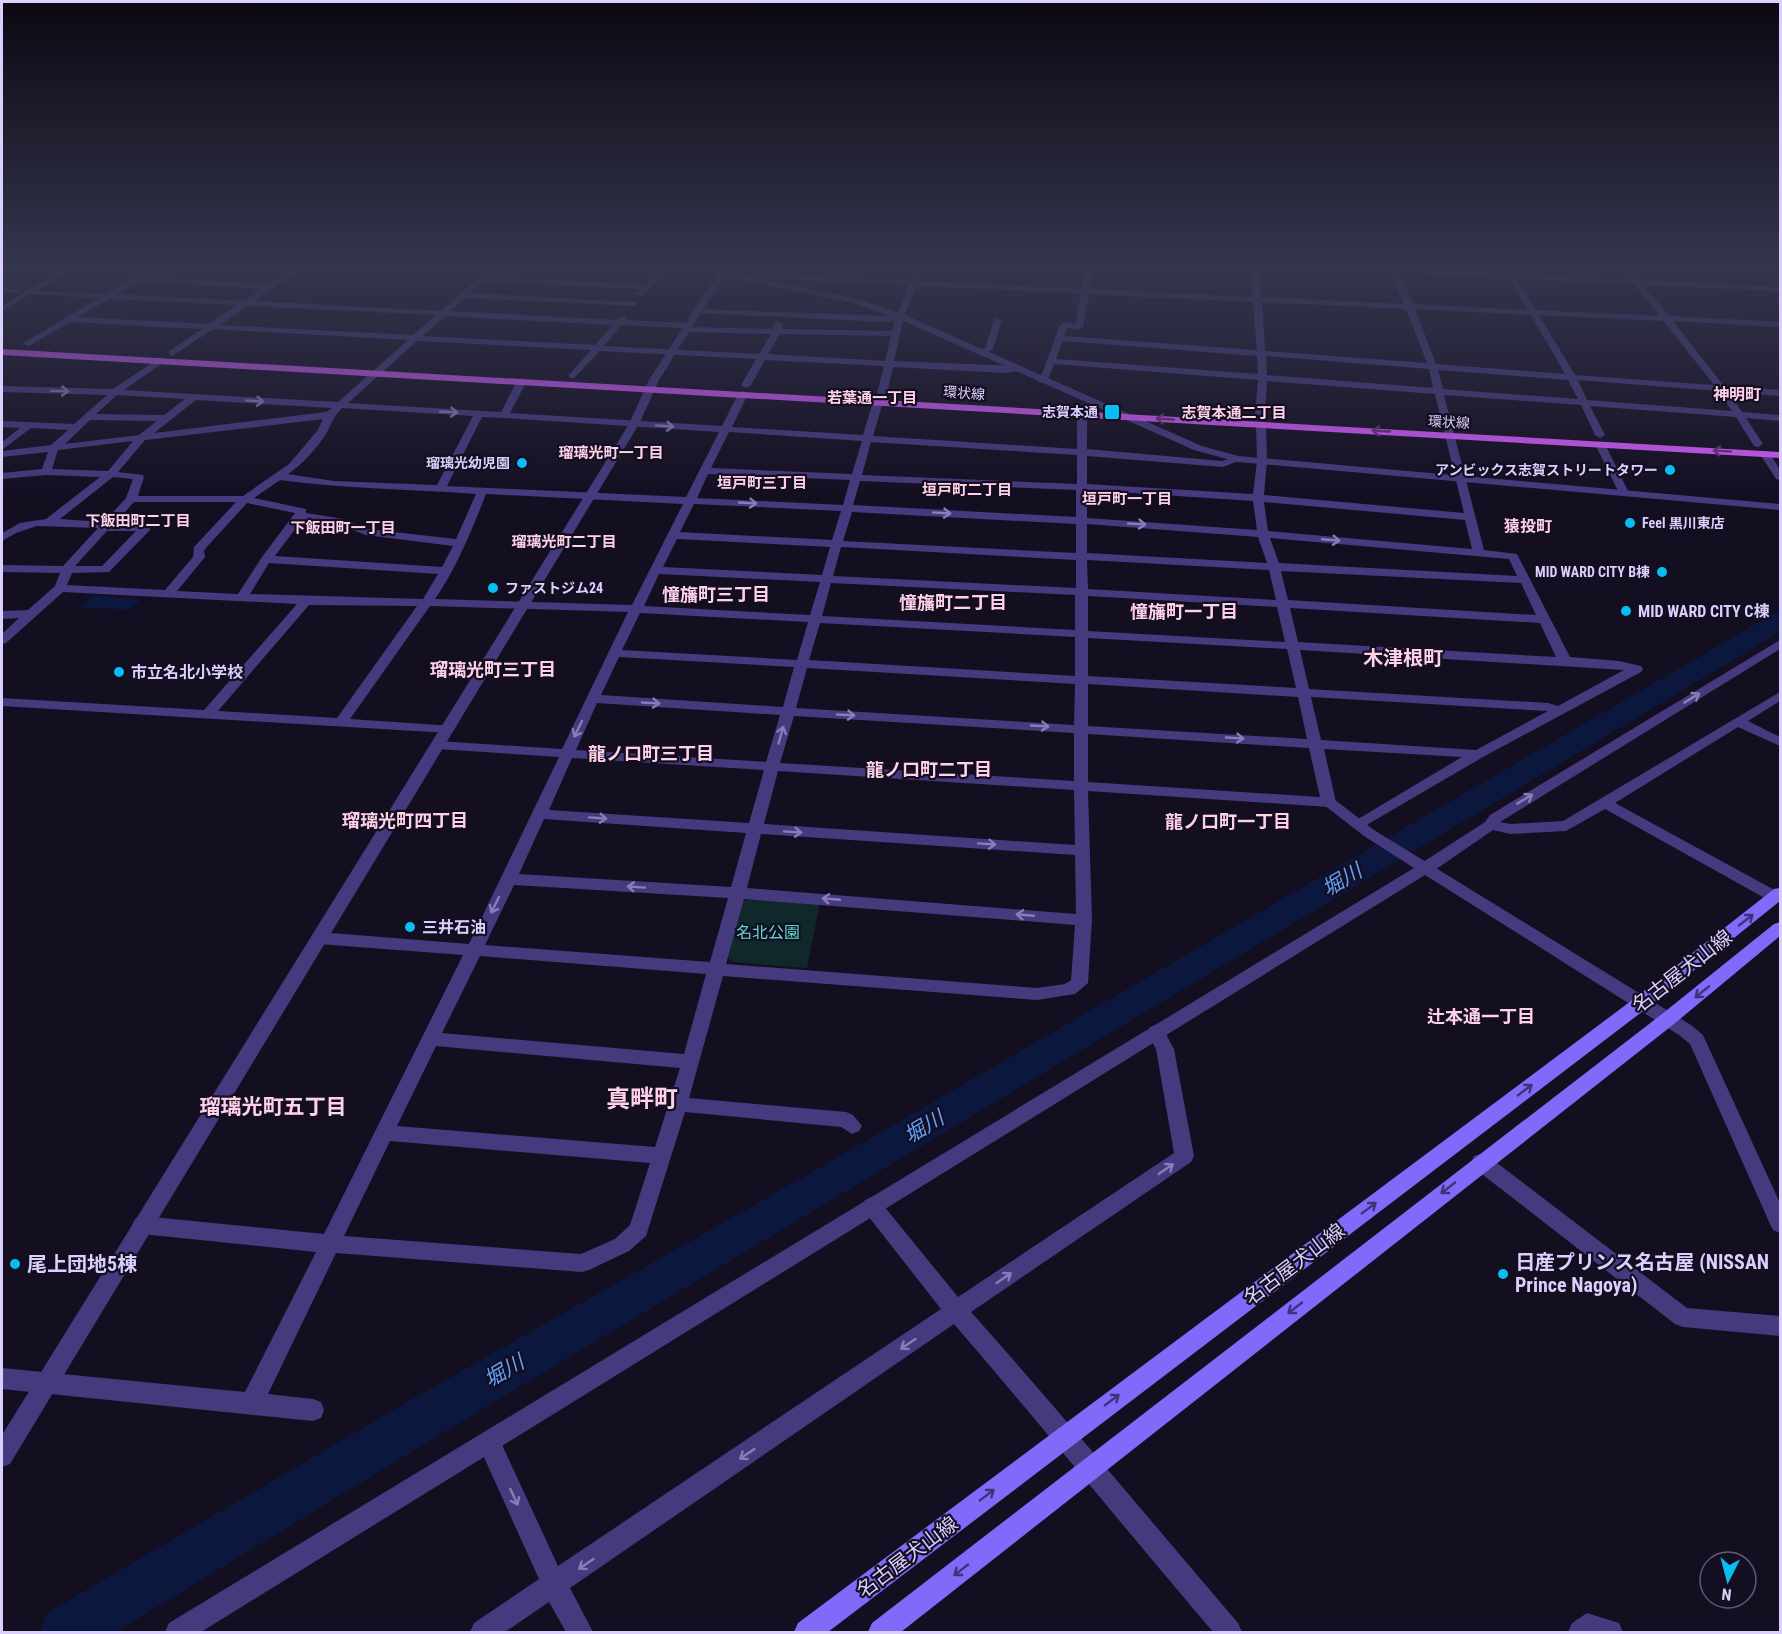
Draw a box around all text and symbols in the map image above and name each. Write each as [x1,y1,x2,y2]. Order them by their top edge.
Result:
street label: 環状線 [942,384,986,402]
one-way arrow [49,385,69,397]
district label: 神明町 [1713,385,1761,404]
district label: 若葉通一丁目 [827,389,917,407]
one-way arrow [244,396,264,407]
marker: 志賀本通 [1103,403,1121,421]
place label: 志賀本通 [1042,404,1098,420]
district label: 志賀本通二丁目 [1181,404,1287,422]
one-way arrow [439,407,459,418]
one-way arrow [1156,413,1176,424]
street label: 環状線 [1428,413,1470,431]
one-way arrow [654,420,674,431]
one-way arrow [1371,426,1391,437]
district label: 瑠璃光町一丁目 [558,444,664,462]
one-way arrow [1713,446,1733,457]
place label: 瑠璃光幼児園 [426,455,510,471]
marker: 瑠璃光幼児園 [515,456,529,470]
place label: アンビックス志賀ストリートタワー [1435,462,1658,478]
marker: アンビックス志賀ストリートタワー [1663,463,1677,477]
district label: 垣戸町三丁目 [717,474,807,492]
district label: 垣戸町二丁目 [922,481,1012,499]
district label: 垣戸町一丁目 [1082,490,1172,508]
one-way arrow [737,498,757,509]
one-way arrow [932,508,952,519]
district label: 下飯田町二丁目 [85,512,191,530]
place label: Feel 黒川東店 [1642,515,1725,531]
marker: Feel 黒川東店 [1623,516,1637,530]
district label: 猿投町 [1504,517,1552,536]
district label: 下飯田町一丁目 [290,519,396,537]
one-way arrow [1127,519,1146,530]
district label: 瑠璃光町二丁目 [511,533,617,551]
one-way arrow [1321,535,1341,546]
place label: MID WARD CITY B棟 [1535,564,1650,580]
marker: MID WARD CITY B棟 [1655,565,1669,579]
place label: ファストジム24 [505,580,603,596]
marker: ファストジム24 [486,581,500,595]
district label: 憧旛町三丁目 [662,584,770,605]
district label: 憧旛町二丁目 [899,592,1007,613]
district label: 憧旛町一丁目 [1130,601,1238,622]
place label: MID WARD CITY C棟 [1638,602,1769,621]
marker: MID WARD CITY C棟 [1619,604,1633,618]
district label: 木津根町 [1363,646,1443,670]
district label: 瑠璃光町三丁目 [430,659,556,680]
place label: 市立名北小学校 [131,663,243,682]
marker: 市立名北小学校 [112,665,126,679]
one-way arrow [1683,691,1700,703]
one-way arrow [640,698,660,709]
one-way arrow [835,709,855,720]
one-way arrow [572,719,584,737]
one-way arrow [1030,721,1050,732]
one-way arrow [775,726,787,745]
one-way arrow [1224,733,1244,744]
district label: 龍ノ口町三丁目 [588,743,714,764]
district label: 龍ノ口町二丁目 [866,759,992,780]
one-way arrow [1516,793,1533,805]
district label: 瑠璃光町四丁目 [342,810,468,831]
district label: 龍ノ口町一丁目 [1165,811,1291,832]
one-way arrow [588,813,608,824]
one-way arrow [782,826,802,837]
one-way arrow [977,839,997,850]
water label: 堀川 [1318,858,1368,901]
one-way arrow [627,881,647,892]
one-way arrow [822,894,842,905]
one-way arrow [489,896,501,914]
one-way arrow [1016,909,1036,920]
one-way arrow [1738,914,1754,927]
place label: 三井石油 [422,918,486,937]
marker: 三井石油 [403,920,417,934]
park label: 名北公園 [736,923,800,942]
street label: 名古屋犬山線 [1627,925,1737,1017]
one-way arrow [1694,985,1710,998]
district label: 辻本通一丁目 [1427,1006,1535,1027]
one-way arrow [1517,1084,1533,1097]
district label: 真畔町 [606,1085,678,1113]
district label: 瑠璃光町五丁目 [200,1095,347,1119]
water label: 堀川 [900,1105,950,1148]
one-way arrow [1157,1163,1174,1175]
one-way arrow [1441,1182,1457,1195]
one-way arrow [1361,1201,1377,1214]
street label: 名古屋犬山線 [1239,1218,1349,1310]
place label: 日産プリンス名古屋 (NISSAN Prince Nagoya) [1515,1250,1769,1297]
place label: 尾上団地5棟 [27,1252,137,1276]
marker: 尾上団地5棟 [8,1257,22,1271]
marker: 日産プリンス名古屋 (NISSAN Prince Nagoya) [1496,1267,1510,1281]
one-way arrow [996,1272,1012,1284]
one-way arrow [1287,1302,1303,1314]
one-way arrow [900,1338,916,1350]
water label: 堀川 [480,1349,530,1392]
one-way arrow [1104,1394,1120,1407]
one-way arrow [739,1448,755,1460]
one-way arrow [509,1488,521,1506]
one-way arrow [979,1489,995,1502]
street label: 名古屋犬山線 [852,1511,962,1603]
north arrow [1698,1550,1758,1610]
one-way arrow [578,1558,594,1570]
one-way arrow [953,1563,969,1576]
text: N [1721,1584,1732,1604]

